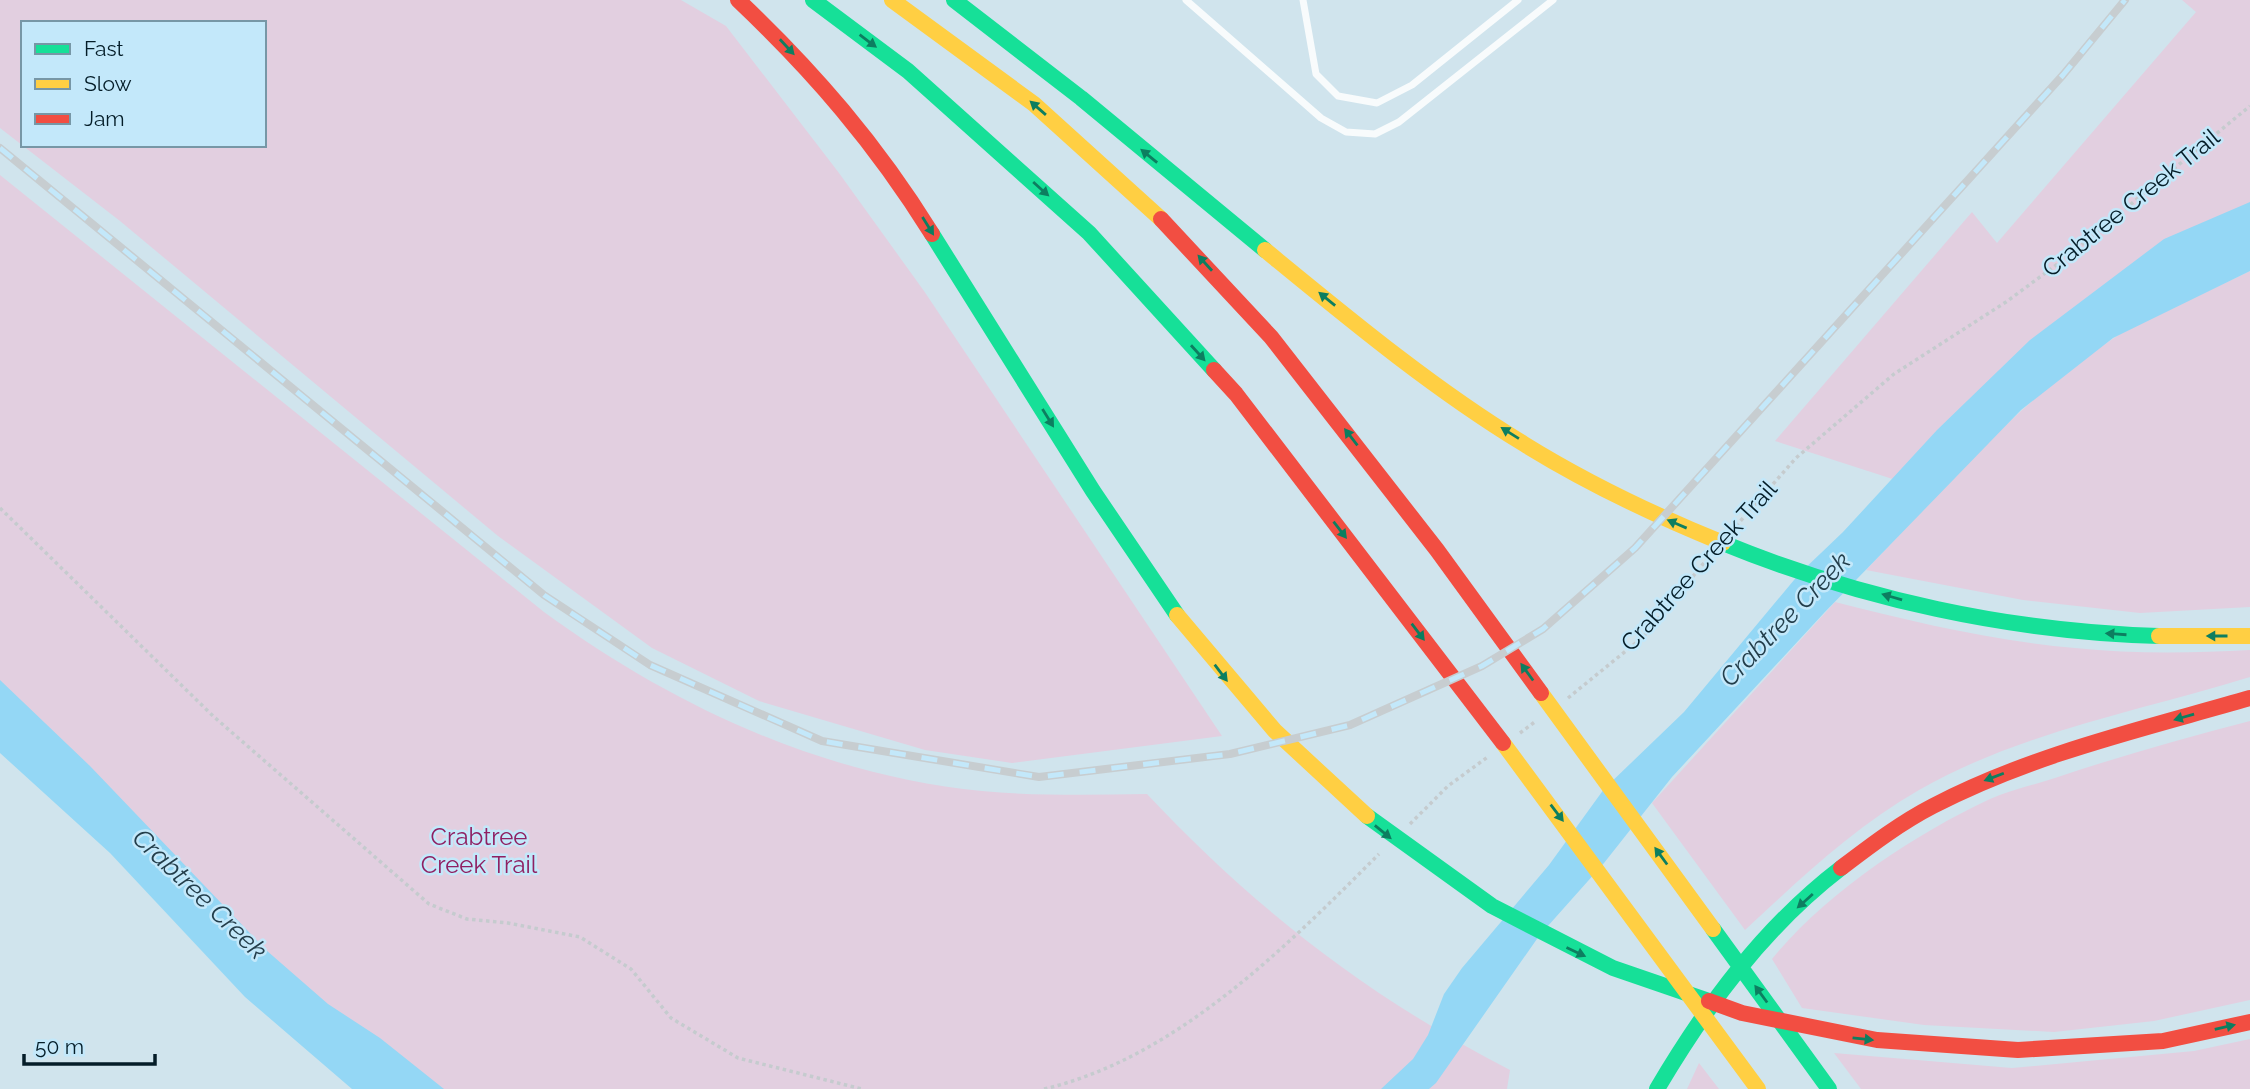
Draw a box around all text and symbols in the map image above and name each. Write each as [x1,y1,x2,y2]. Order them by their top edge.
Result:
legend [21,21,266,147]
one-way arrow [859,33,877,47]
text: Fast [84,36,124,61]
one-way arrow [778,39,795,56]
text: Slow [84,71,132,96]
one-way arrow [1029,100,1047,116]
text: Jam [84,106,125,131]
street label: Crabtree Creek Trail [2036,122,2225,283]
one-way arrow [1141,149,1158,164]
one-way arrow [1032,180,1049,196]
one-way arrow [921,216,934,235]
one-way arrow [1197,254,1213,272]
one-way arrow [1318,291,1336,306]
one-way arrow [1190,344,1206,362]
one-way arrow [1042,409,1055,428]
one-way arrow [1500,427,1519,440]
one-way arrow [1344,428,1358,446]
street label: Crabtree Creek Trail [1614,474,1783,657]
one-way arrow [1666,518,1687,529]
one-way arrow [1333,521,1347,539]
water label: Crabtree Creek [1713,546,1857,692]
one-way arrow [1881,592,1902,602]
one-way arrow [1411,623,1425,641]
one-way arrow [2104,628,2126,639]
one-way arrow [2206,630,2228,642]
one-way arrow [1520,663,1534,681]
one-way arrow [1214,664,1228,682]
one-way arrow [2174,712,2195,722]
one-way arrow [1984,772,2005,783]
one-way arrow [1549,803,1564,821]
water label: Crabtree Creek [127,822,273,966]
park label: Crabtree Creek Trail [421,822,538,879]
one-way arrow [1374,824,1392,839]
one-way arrow [1654,847,1668,865]
one-way arrow [1796,893,1814,909]
one-way arrow [1566,946,1586,958]
one-way arrow [1754,985,1768,1003]
one-way arrow [2214,1022,2236,1033]
scale bar [24,1023,156,1066]
text: 50 m [35,1034,84,1059]
one-way arrow [1852,1034,1874,1045]

